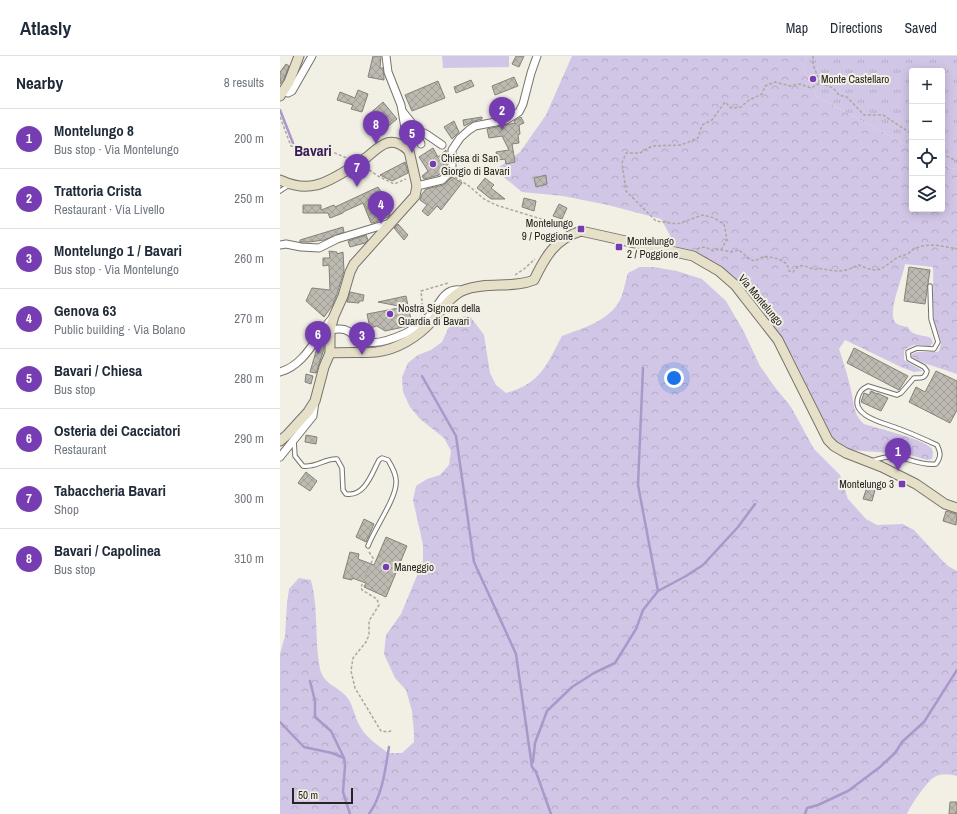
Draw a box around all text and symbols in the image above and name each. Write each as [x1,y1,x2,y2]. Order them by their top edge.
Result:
text: Atlasly [20,15,71,41]
text: Map [786,19,808,37]
text: Directions [830,19,882,37]
text: Saved [904,19,937,37]
map controls [909,68,945,212]
button: + [909,68,945,104]
text: Nearby [16,71,63,94]
place label: Monte Castellaro [821,72,889,86]
text: 8 results [224,74,264,91]
marker: Monte Castellaro [808,74,818,84]
pin: 2 [489,97,515,130]
button: − [909,104,945,140]
pin: 8 [363,111,389,144]
text: Montelungo 8 [54,120,134,141]
pin: 5 [399,120,425,153]
text: 1 [26,130,32,147]
text: 200 m [234,130,264,147]
district label: Bavari [294,140,332,161]
button: locate [909,140,945,176]
text: Bus stop · Via Montelungo [54,141,179,158]
place label: Chiesa di San Giorgio di Bavari [441,151,510,178]
pin: 7 [344,154,370,187]
marker: Chiesa di San Giorgio di Bavari [428,159,438,169]
button: layers [909,176,945,212]
text: Trattoria Crista [54,180,142,201]
text: 2 [26,190,32,207]
text: 250 m [234,190,264,207]
pin: 4 [368,191,394,224]
text: Restaurant · Via Livello [54,201,165,218]
place label: Montelungo 9 / Poggione [522,216,573,243]
marker: Montelungo 9 / Poggione [576,224,586,234]
place label: Montelungo 2 / Poggione [627,234,678,261]
text: Montelungo 1 / Bavari [54,240,182,261]
marker: Montelungo 2 / Poggione [614,242,624,252]
text: 3 [26,250,32,267]
text: 260 m [234,250,264,267]
text: Bus stop · Via Montelungo [54,261,179,278]
street label: Via Montelungo [735,271,787,329]
text: Genova 63 [54,300,116,321]
place label: Nostra Signora della Guardia di Bavari [398,301,480,328]
marker: Nostra Signora della Guardia di Bavari [385,309,395,319]
text: 4 [26,310,32,327]
text: 270 m [234,310,264,327]
text: Public building · Via Bolano [54,321,185,338]
pin: 6 [305,321,331,354]
pin: 3 [349,322,375,355]
text: Bavari / Chiesa [54,360,142,381]
your location [664,368,684,388]
text: 5 [26,370,32,387]
text: 280 m [234,370,264,387]
text: Bus stop [54,381,95,398]
text: Osteria dei Cacciatori [54,420,180,441]
text: 6 [26,430,32,447]
text: 290 m [234,430,264,447]
pin: 1 [885,438,911,471]
text: Restaurant [54,441,106,458]
place label: Montelungo 3 [839,477,894,491]
marker: Montelungo 3 [897,479,907,489]
text: Tabaccheria Bavari [54,480,166,501]
text: 7 [26,490,32,507]
text: 300 m [234,490,264,507]
text: Shop [54,501,79,518]
text: Bavari / Capolinea [54,540,161,561]
text: 8 [26,550,32,567]
text: 310 m [234,550,264,567]
place label: Maneggio [394,560,434,574]
text: Bus stop [54,561,95,578]
marker: Maneggio [381,562,391,572]
scale bar [292,786,353,805]
text: 50 m [298,788,318,802]

